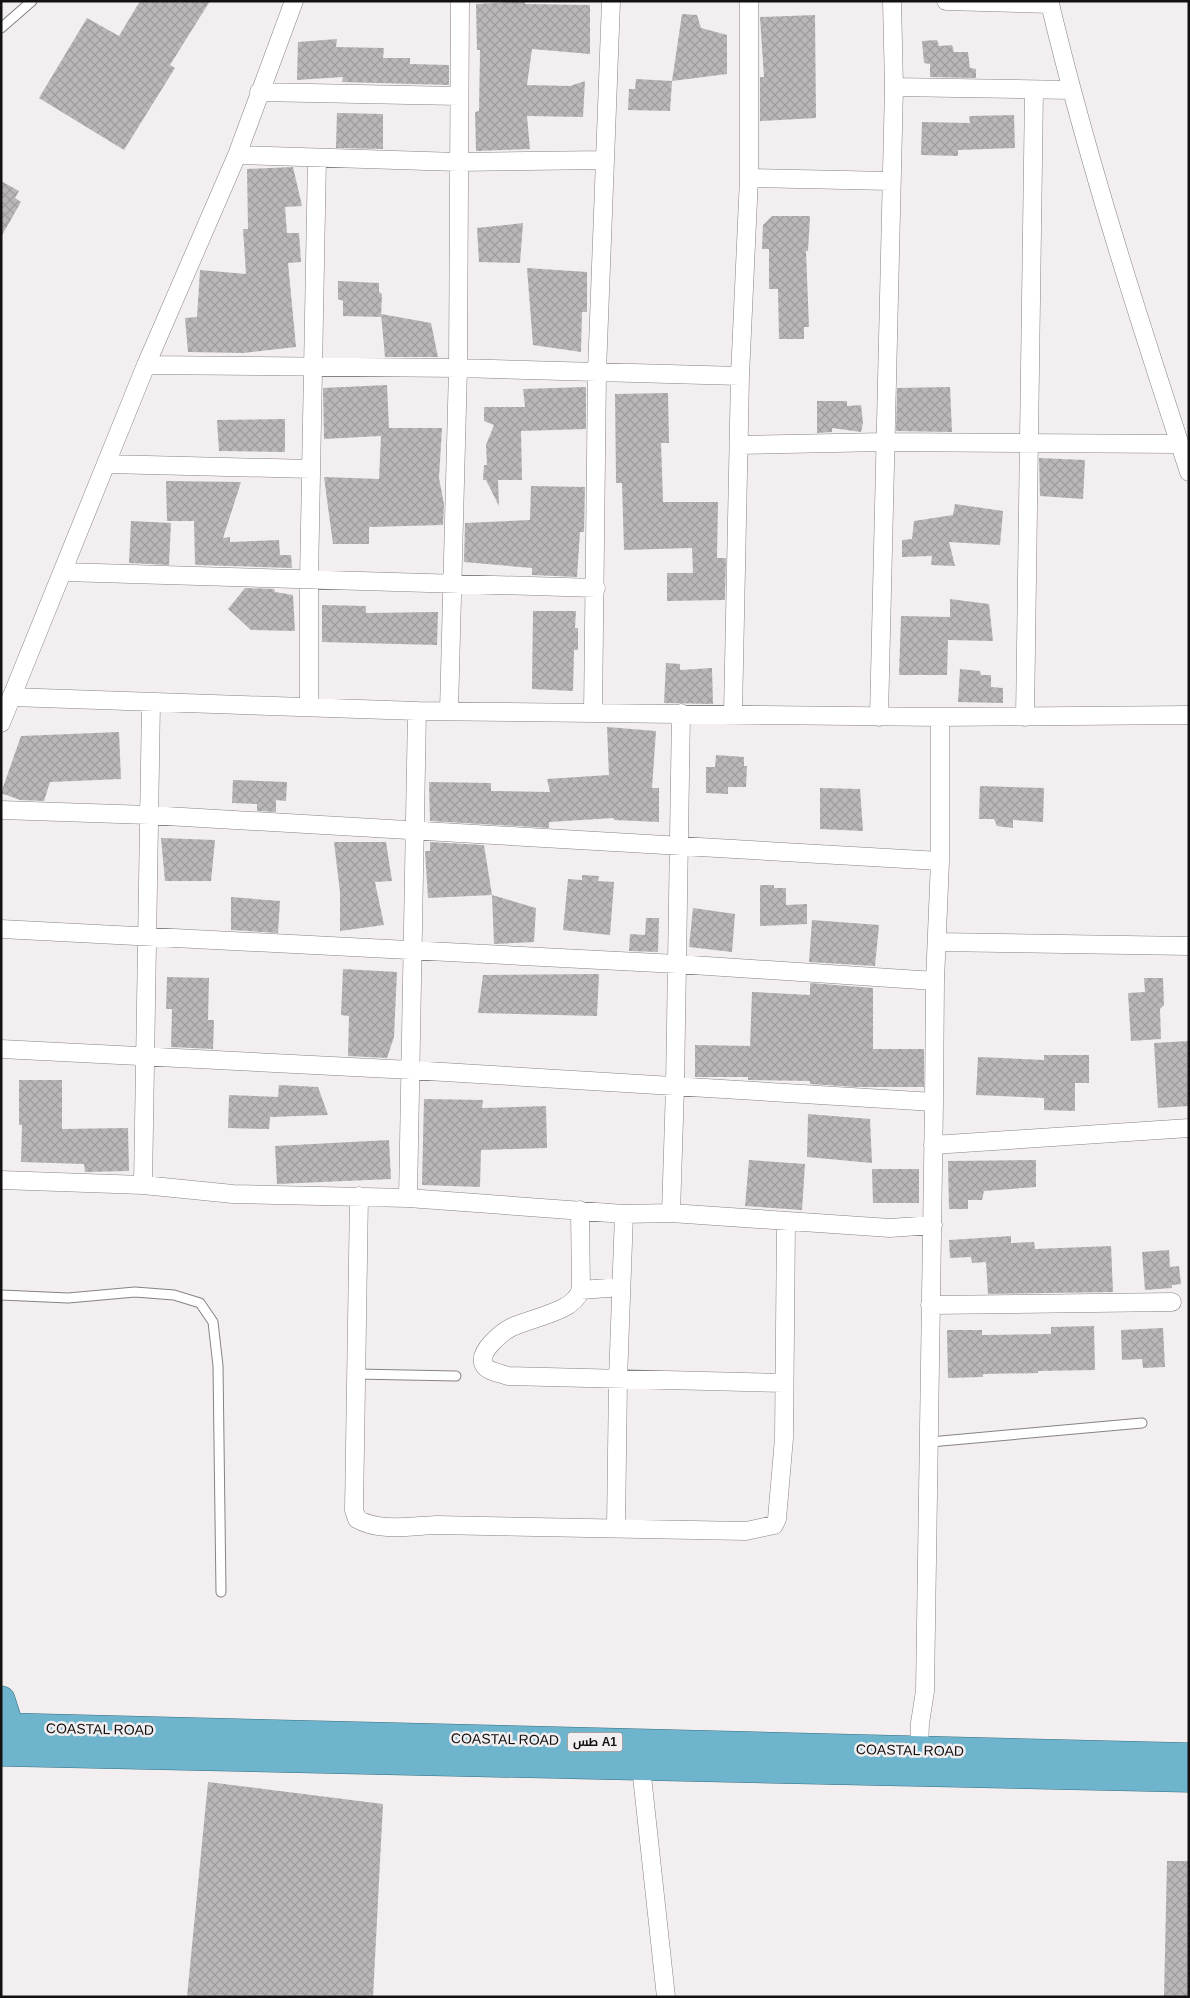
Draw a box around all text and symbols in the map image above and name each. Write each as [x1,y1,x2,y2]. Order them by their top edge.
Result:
street label: COASTAL ROAD [46,1720,154,1738]
street label: COASTAL ROAD [451,1730,559,1748]
road number: طس A1 [568,1732,622,1751]
street label: COASTAL ROAD [856,1741,964,1759]

